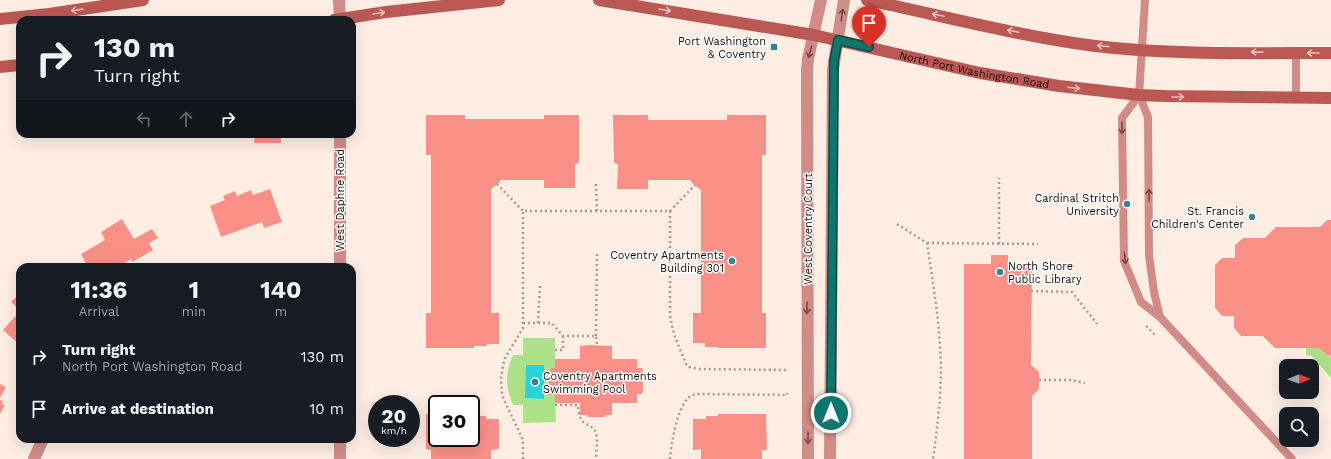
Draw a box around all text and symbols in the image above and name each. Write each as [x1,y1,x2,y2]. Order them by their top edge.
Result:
one-way arrow [71,6,84,14]
one-way arrow [658,6,671,14]
pin [852,6,886,47]
one-way arrow [372,9,385,17]
one-way arrow [838,9,846,22]
one-way arrow [932,11,945,19]
icon: arrive [858,12,880,34]
one-way arrow [1007,27,1020,35]
text: 130 m [94,31,175,64]
icon: right [28,32,80,84]
place label: Port Washington & Coventry [678,35,766,61]
marker: Port Washington & Coventry [769,42,779,52]
one-way arrow [1097,43,1110,50]
one-way arrow [805,45,813,58]
street label: North Port Washington Road [898,49,1050,91]
one-way arrow [1251,49,1264,56]
one-way arrow [1307,49,1320,57]
text: Turn right [94,65,180,86]
one-way arrow [1067,84,1080,91]
one-way arrow [1171,93,1184,100]
icon: left [133,108,155,130]
icon: ahead [175,108,197,130]
icon: right [217,108,239,130]
one-way arrow [1118,121,1126,134]
street label: West Daphne Road [334,149,347,251]
street label: West Coventry Court [802,173,815,285]
one-way arrow [1145,189,1153,202]
place label: Cardinal Stritch University [1035,192,1119,218]
marker: Cardinal Stritch University [1122,199,1132,209]
place label: St. Francis Children's Center [1151,205,1245,231]
marker: St. Francis Children's Center [1247,212,1257,222]
place label: Coventry Apartments Building 301 [610,249,724,275]
one-way arrow [1121,251,1129,264]
marker: Coventry Apartments Building 301 [727,256,737,266]
place label: North Shore Public Library [1008,260,1082,286]
marker: North Shore Public Library [995,267,1005,277]
text: 11:36 [70,276,127,304]
text: 1 [189,276,199,304]
text: 140 [260,276,302,304]
one-way arrow [803,301,811,314]
text: Arrival [79,304,119,319]
text: min [182,304,206,319]
text: m [275,304,287,319]
text: Turn right [62,341,135,359]
icon: right [28,346,50,368]
text: 130 m [301,348,344,366]
text: North Port Washington Road [62,359,242,374]
north arrow [1279,359,1319,399]
map controls [1279,359,1319,447]
place label: Coventry Apartments Swimming Pool [543,370,657,396]
marker: Coventry Apartments Swimming Pool [530,377,540,387]
position arrow [810,392,852,434]
speed limit sign: 30 [428,395,480,447]
icon: arrive [28,398,50,420]
text: Arrive at destination [62,400,214,418]
text: 10 m [309,400,344,418]
text: 20 [382,404,406,428]
button: search [1279,407,1319,447]
text: km/h [381,425,407,436]
one-way arrow [804,431,812,444]

